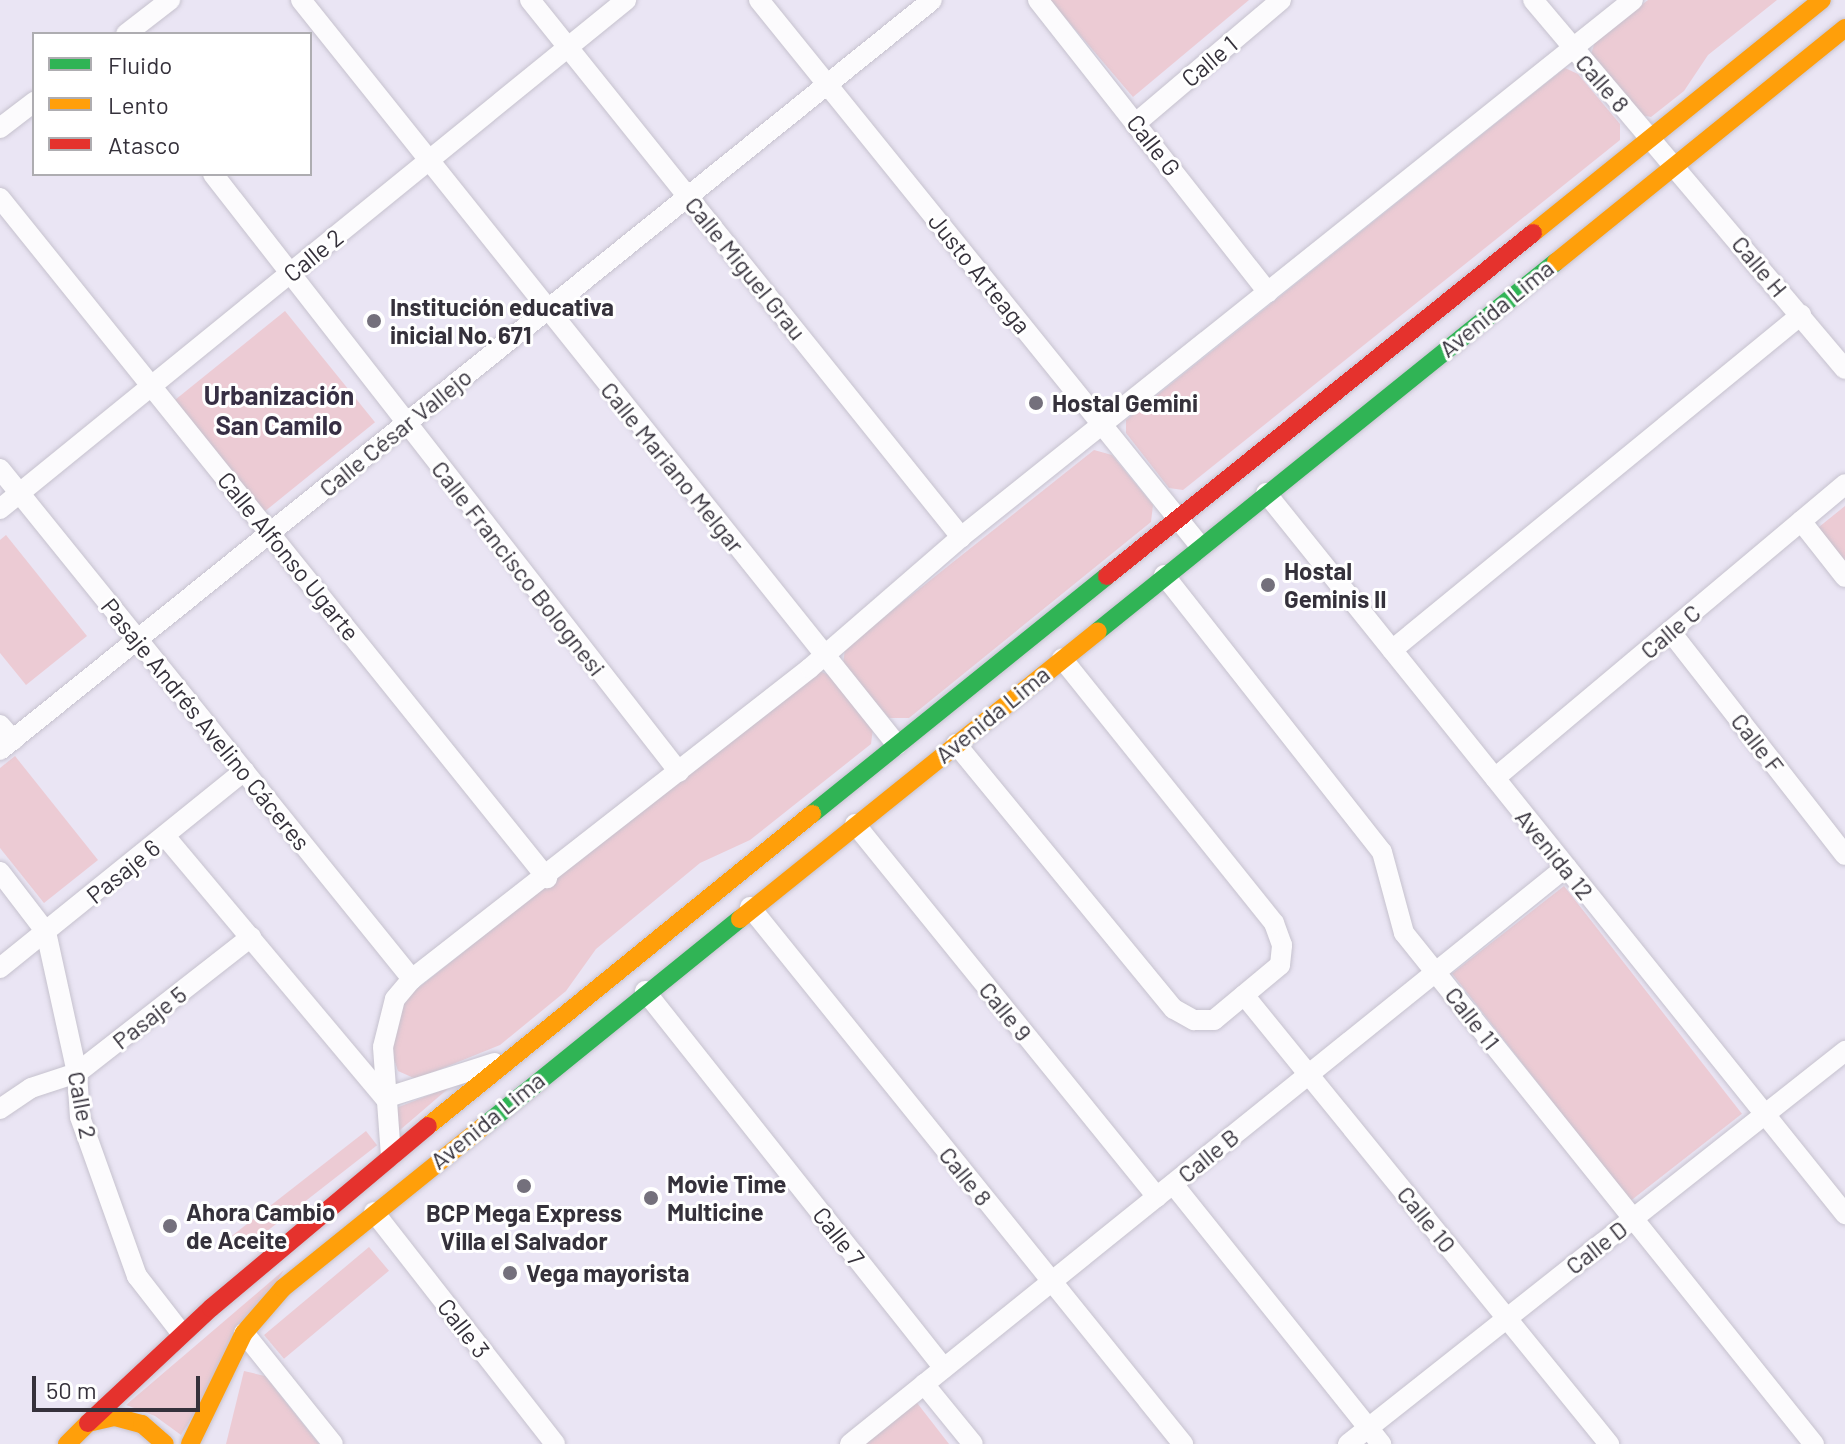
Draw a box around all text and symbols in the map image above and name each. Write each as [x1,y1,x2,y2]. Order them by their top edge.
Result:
street label: Calle 1 [1175,29,1243,93]
legend [32,32,312,176]
street label: Calle 8 [1570,48,1636,118]
text: Fluido [108,50,172,79]
text: Lento [108,90,169,119]
street label: Calle G [1121,109,1187,181]
text: Atasco [108,130,180,159]
street label: Calle Miguel Grau [679,191,813,345]
street label: Justo Arteaga [923,207,1037,339]
street label: Calle 2 [277,222,349,288]
street label: Calle H [1726,230,1794,302]
street label: Avenida Lima [1433,253,1559,363]
place label: Institución educativa inicial No. 671 [390,293,614,349]
marker: Institución educativa inicial No. 671 [365,312,383,330]
street label: Calle César Vallejo [313,362,477,502]
street label: Calle Mariano Melgar [595,376,751,558]
district label: Urbanización San Camilo [204,379,354,440]
place label: Hostal Gemini [1052,389,1198,417]
marker: Hostal Gemini [1027,394,1045,412]
street label: Calle Francisco Bolognesi [426,455,612,681]
street label: Calle Alfonso Ugarte [212,466,366,646]
place label: Hostal Geminis II [1284,557,1387,613]
marker: Hostal Geminis II [1259,576,1277,594]
street label: Pasaje Andrés Avelino Cáceres [95,592,317,856]
street label: Calle C [1634,598,1706,664]
street label: Avenida Lima [929,659,1055,769]
street label: Calle F [1725,707,1791,779]
street label: Avenida 12 [1510,803,1600,905]
street label: Pasaje 6 [81,833,165,909]
street label: Calle 9 [973,976,1039,1046]
street label: Pasaje 5 [106,979,192,1055]
street label: Calle 11 [1439,981,1507,1055]
street label: Avenida Lima [424,1065,550,1175]
street label: Calle 2 [62,1069,104,1141]
street label: Calle B [1172,1122,1244,1188]
street label: Calle 8 [933,1141,999,1211]
place label: Movie Time Multicine [667,1170,786,1226]
marker: BCP Mega Express Villa el Salvador [515,1177,533,1195]
street label: Calle 10 [1391,1180,1463,1258]
marker: Movie Time Multicine [642,1189,660,1207]
place label: Ahora Cambio de Aceite [186,1198,335,1254]
place label: BCP Mega Express Villa el Salvador [426,1199,622,1255]
street label: Calle 7 [807,1201,871,1271]
street label: Calle D [1560,1214,1632,1280]
marker: Ahora Cambio de Aceite [161,1217,179,1235]
place label: Vega mayorista [526,1259,690,1287]
marker: Vega mayorista [501,1264,519,1282]
street label: Calle 3 [432,1292,496,1364]
scale bar [36,1360,204,1410]
text: 50 m [46,1375,97,1404]

